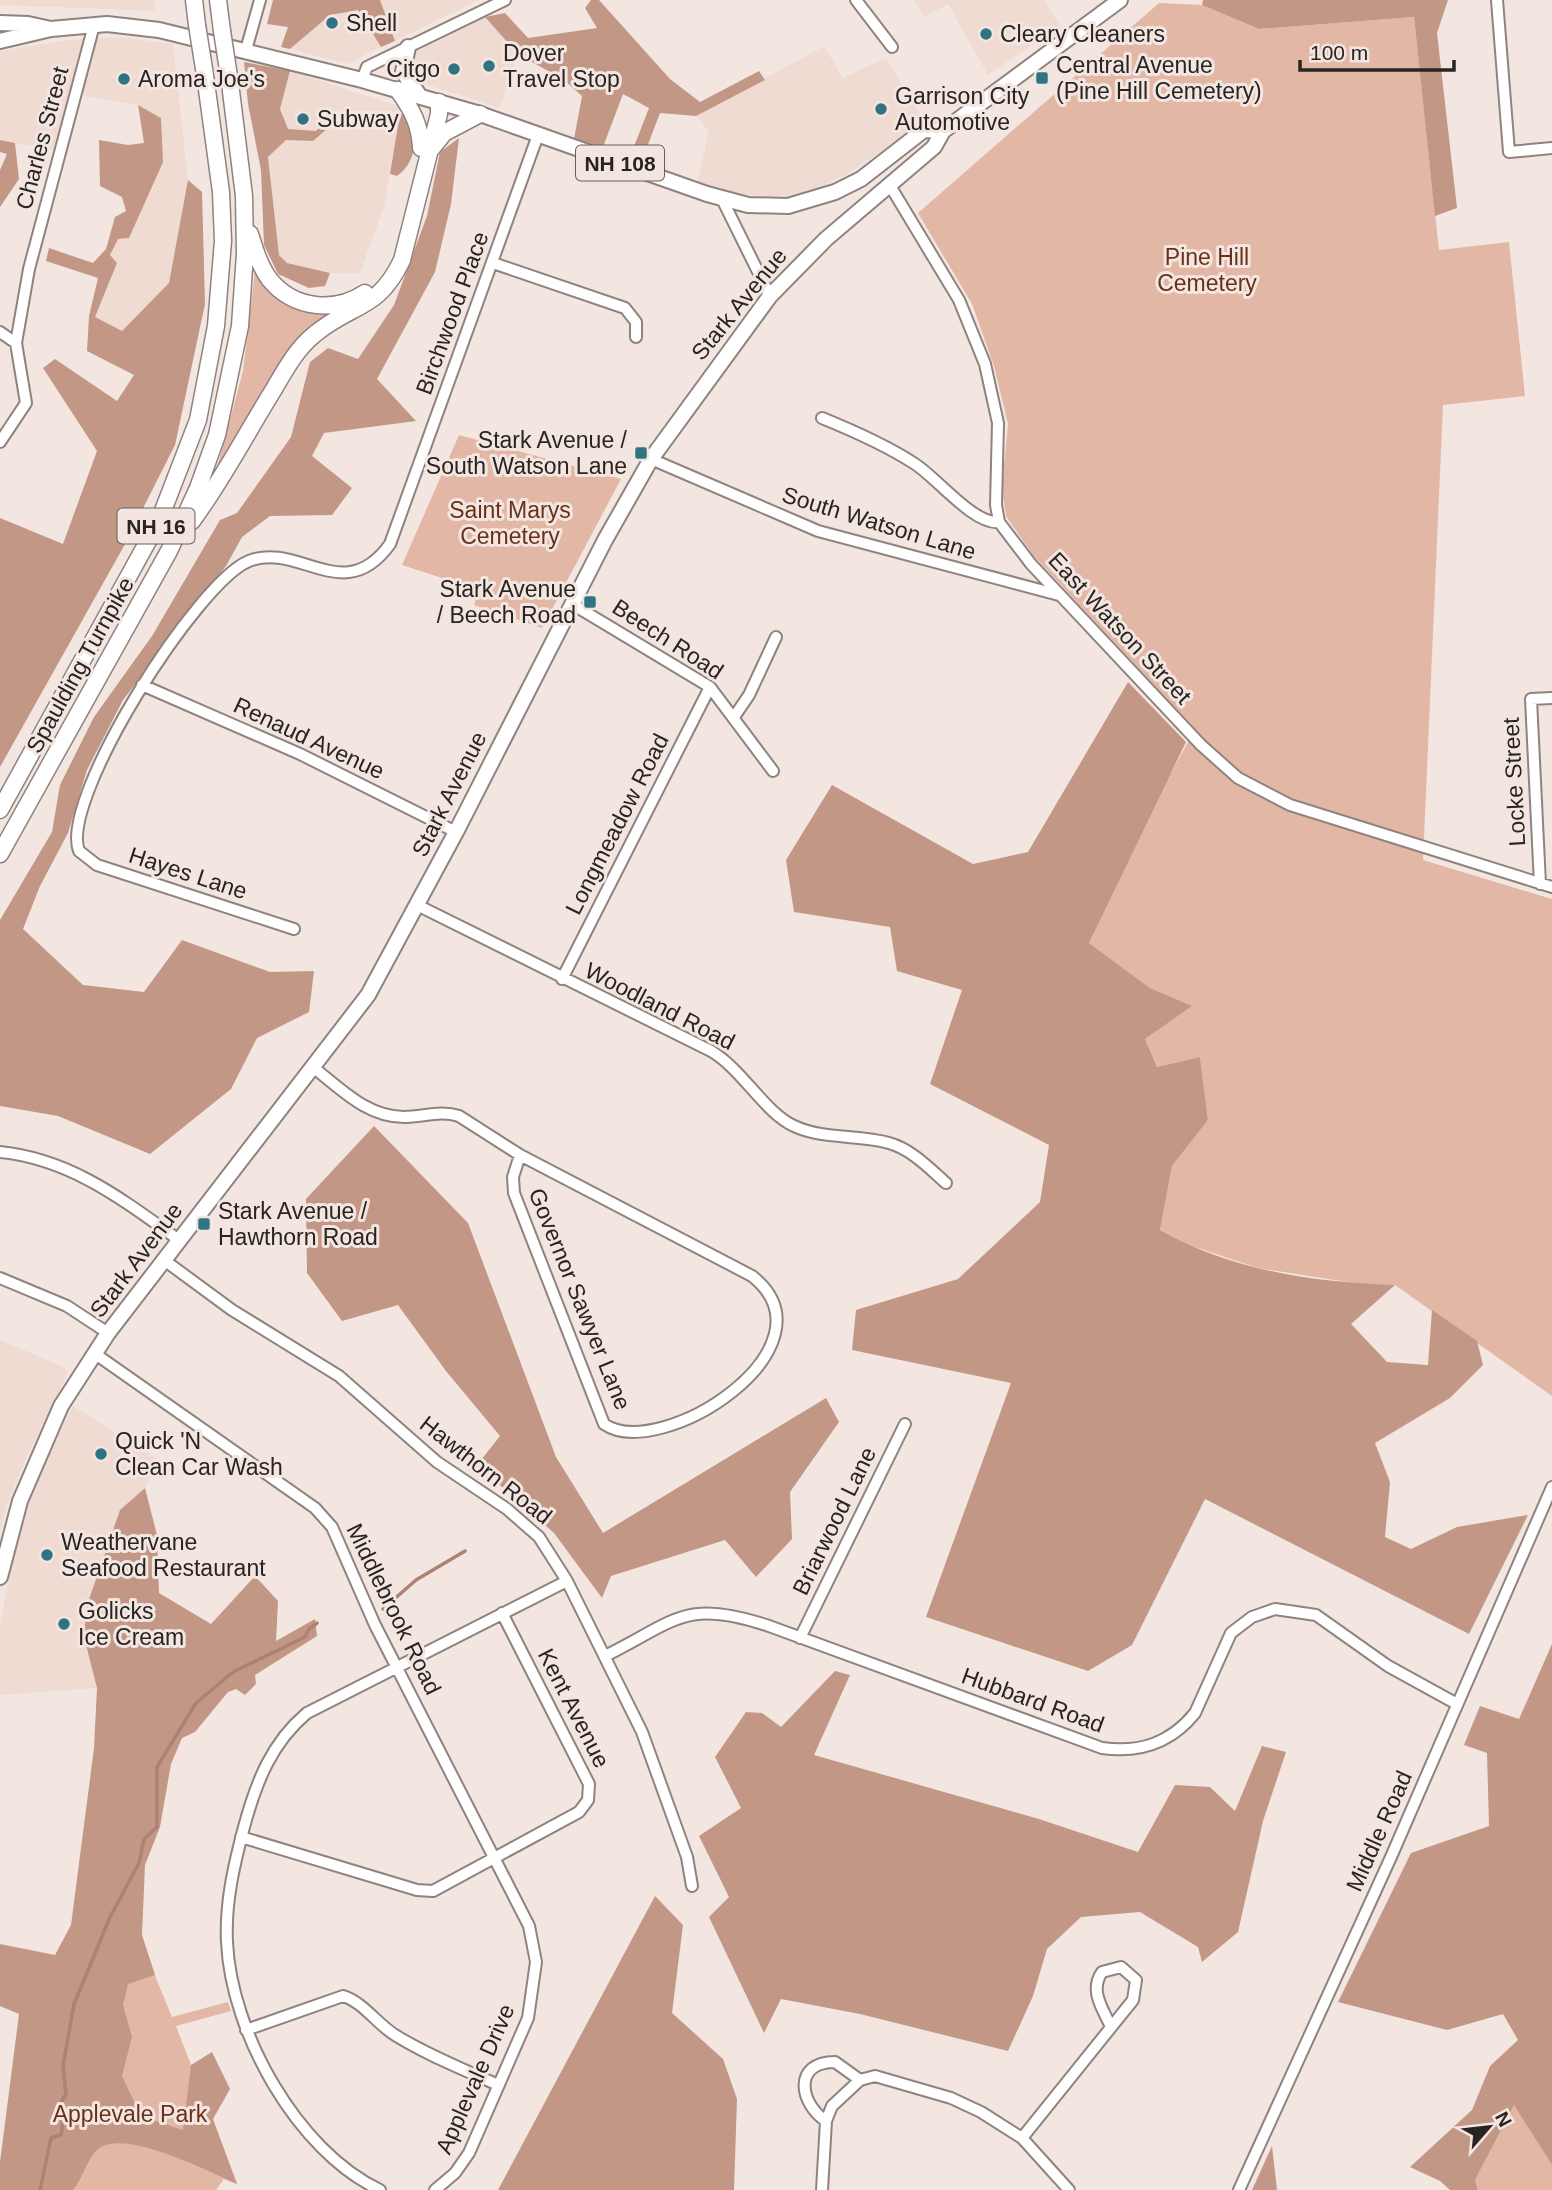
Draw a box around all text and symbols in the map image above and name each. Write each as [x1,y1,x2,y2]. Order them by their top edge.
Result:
place label: Shell [346,10,397,36]
marker: Shell [324,15,340,31]
place label: Cleary Cleaners [1000,21,1165,47]
marker: Cleary Cleaners [978,26,994,42]
scale bar [1300,28,1454,72]
place label: Dover Travel Stop [503,40,620,92]
text: 100 m [1310,41,1368,64]
place label: Central Avenue (Pine Hill Cemetery) [1056,52,1262,104]
place label: Citgo [386,56,440,82]
marker: Dover Travel Stop [481,58,497,74]
marker: Citgo [446,61,462,77]
street label: Charles Street [10,63,74,212]
place label: Aroma Joe's [138,66,265,92]
marker: Central Avenue (Pine Hill Cemetery) [1034,70,1050,86]
marker: Aroma Joe's [116,71,132,87]
place label: Garrison City Automotive [895,83,1030,135]
marker: Garrison City Automotive [873,101,889,117]
place label: Subway [317,106,399,132]
marker: Subway [295,111,311,127]
road number: NH 108 [576,146,664,180]
street label: Birchwood Place [410,228,494,398]
street label: Stark Avenue [686,243,792,365]
park label: Pine Hill Cemetery [1157,244,1257,296]
place label: Stark Avenue / South Watson Lane [426,427,628,479]
marker: Stark Avenue / South Watson Lane [633,445,649,461]
street label: South Watson Lane [779,481,979,565]
park label: Saint Marys Cemetery [449,497,571,549]
road number: NH 16 [118,508,194,544]
street label: East Watson Street [1043,547,1197,709]
street label: Spaulding Turnpike [21,573,139,757]
place label: Stark Avenue / Beech Road [437,576,576,628]
marker: Stark Avenue / Beech Road [582,594,598,610]
street label: Beech Road [608,594,728,684]
street label: Renaud Avenue [230,692,388,784]
street label: Locke Street [1498,716,1530,847]
street label: Stark Avenue [406,727,492,861]
street label: Longmeadow Road [560,729,674,919]
street label: Hayes Lane [126,842,250,904]
street label: Woodland Road [581,957,739,1055]
street label: Governor Sawyer Lane [524,1184,636,1414]
street label: Stark Avenue [85,1198,187,1322]
place label: Stark Avenue / Hawthorn Road [218,1198,378,1250]
marker: Stark Avenue / Hawthorn Road [196,1216,212,1232]
street label: Hawthorn Road [415,1411,557,1529]
place label: Quick 'N Clean Car Wash [115,1428,283,1480]
street label: Briarwood Lane [787,1443,881,1599]
marker: Quick 'N Clean Car Wash [93,1446,109,1462]
street label: Middlebrook Road [341,1519,447,1699]
place label: Weathervane Seafood Restaurant [61,1529,266,1581]
marker: Weathervane Seafood Restaurant [39,1547,55,1563]
place label: Golicks Ice Cream [78,1598,184,1650]
marker: Golicks Ice Cream [56,1616,72,1632]
street label: Kent Avenue [533,1644,615,1772]
street label: Hubbard Road [958,1662,1108,1738]
street label: Middle Road [1341,1767,1417,1895]
street label: Applevale Drive [430,2000,520,2158]
north arrow [1454,2092,1524,2162]
park label: Applevale Park [53,2101,208,2127]
text: N [1491,2108,1516,2130]

